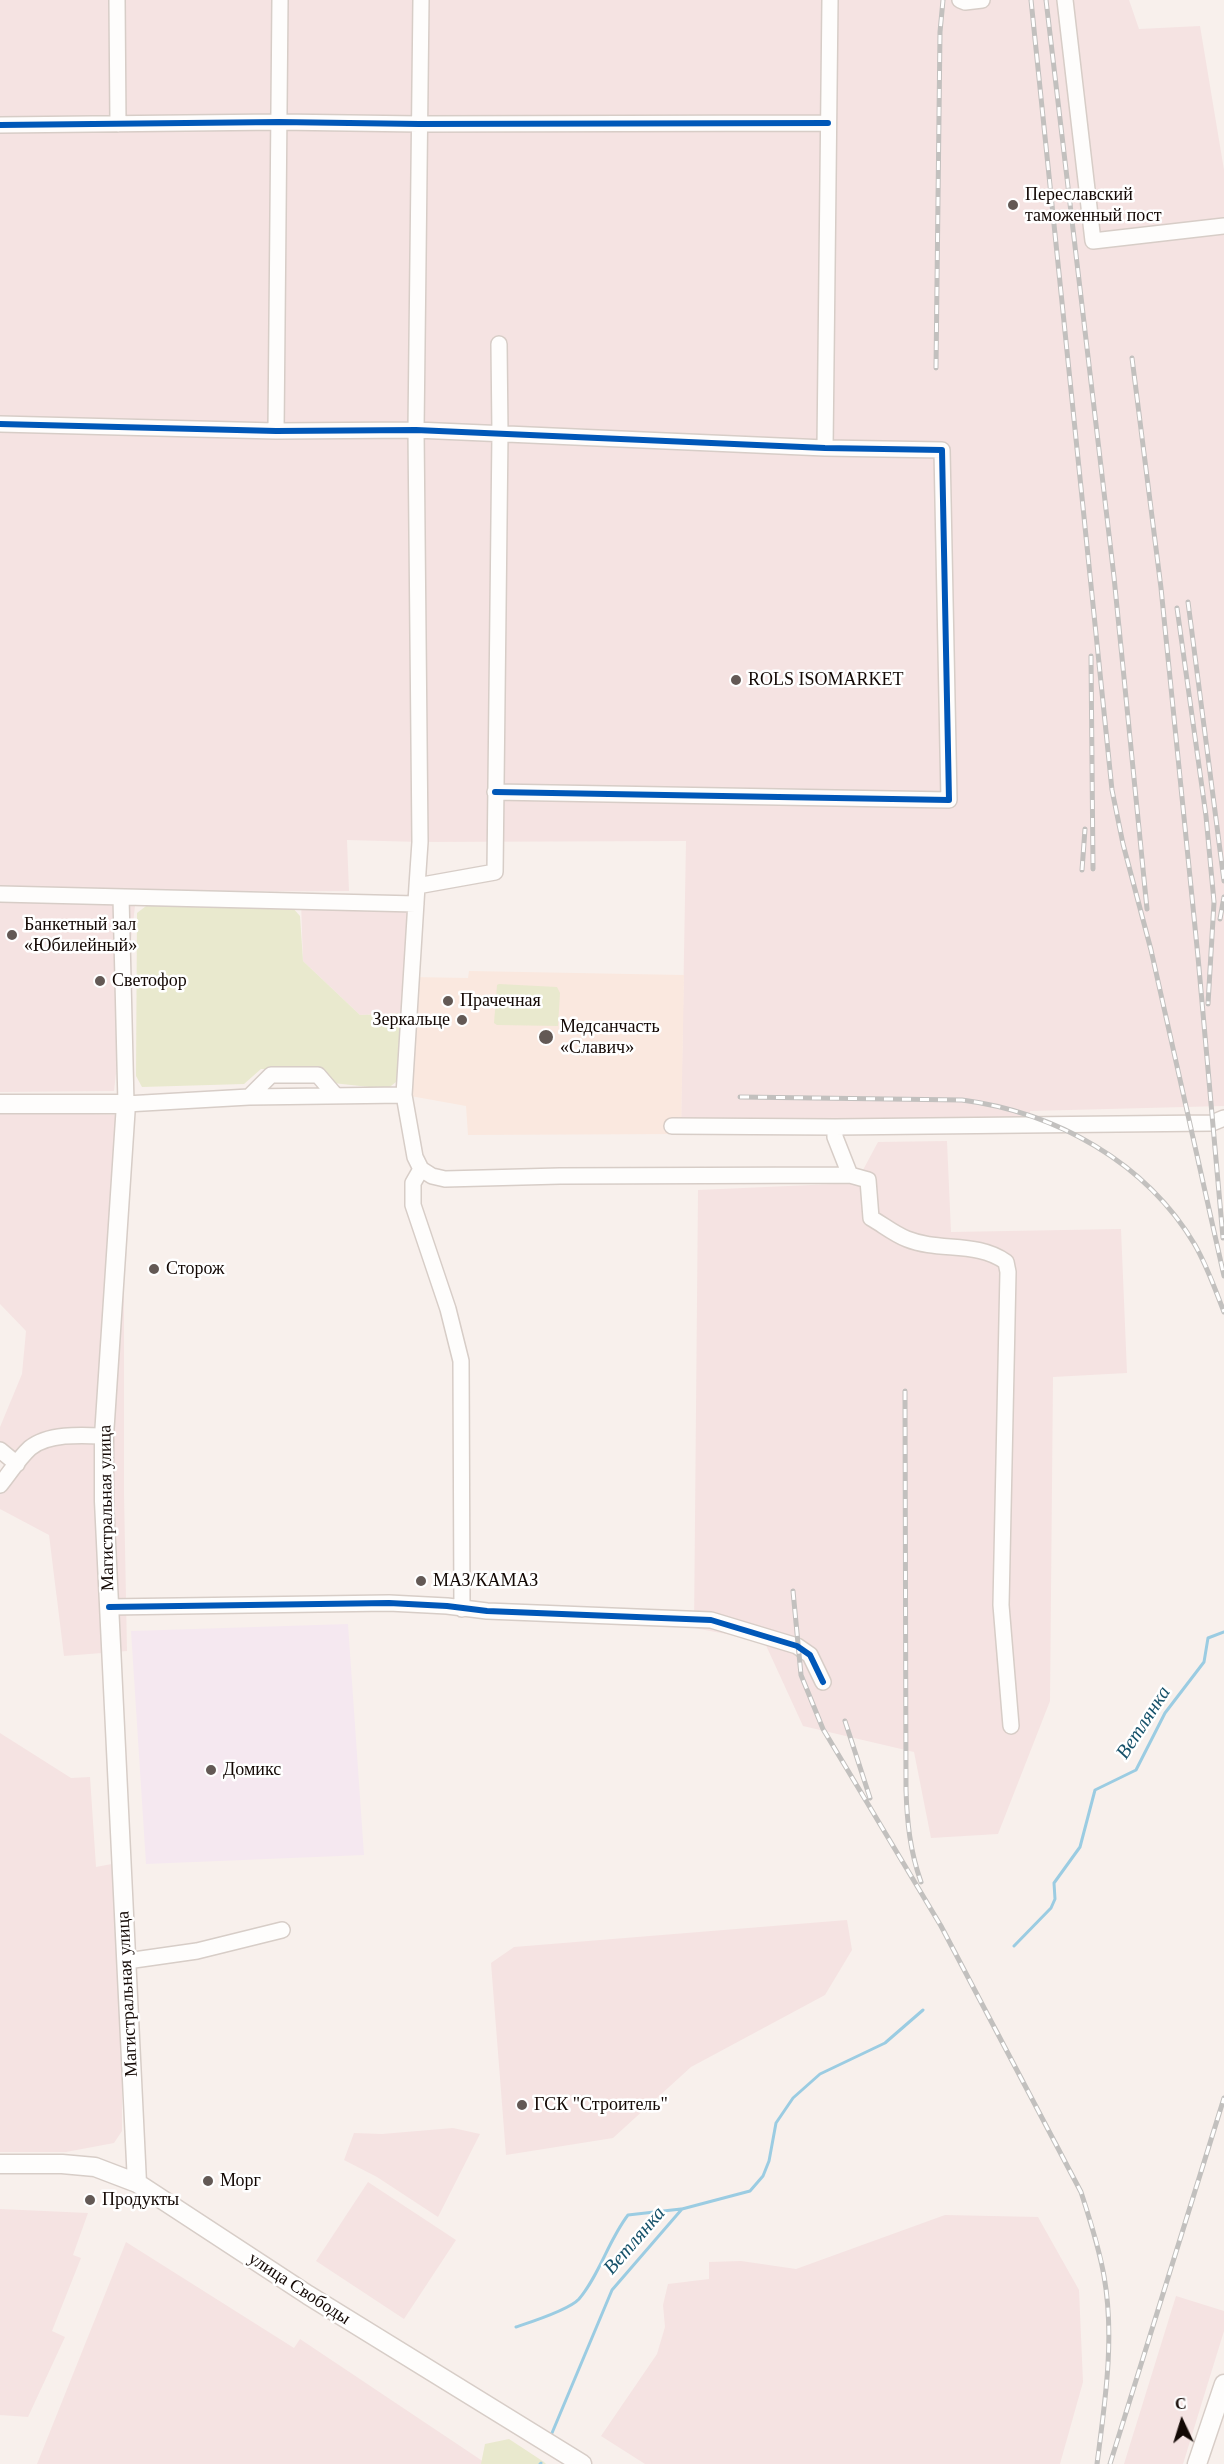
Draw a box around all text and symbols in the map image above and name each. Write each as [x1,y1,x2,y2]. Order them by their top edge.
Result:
place label: Переславский таможенный пост [1025,184,1162,226]
marker: Переславский таможенный пост [1006,198,1020,212]
place label: ROLS ISOMARKET [748,669,904,691]
marker: ROLS ISOMARKET [729,673,743,687]
place label: Банкетный зал «Юбилейный» [24,914,137,956]
marker: Банкетный зал «Юбилейный» [5,928,19,942]
place label: Светофор [112,970,187,992]
marker: Светофор [93,974,107,988]
place label: Прачечная [460,990,541,1012]
marker: Прачечная [441,994,455,1008]
place label: Зеркальце [373,1009,450,1031]
marker: Зеркальце [455,1013,469,1027]
place label: Медсанчасть «Славич» [560,1016,660,1058]
marker: Медсанчасть «Славич» [537,1028,555,1046]
place label: Сторож [166,1258,224,1280]
marker: Сторож [147,1262,161,1276]
street label: Магистральная улица [95,1425,119,1591]
place label: МАЗ/КАМАЗ [433,1570,538,1592]
marker: МАЗ/КАМАЗ [414,1574,428,1588]
water label: Ветлянка [1112,1682,1176,1764]
place label: Домикс [223,1759,281,1781]
marker: Домикс [204,1763,218,1777]
street label: Магистральная улица [113,1910,143,2078]
place label: ГСК "Строитель" [534,2094,668,2116]
marker: ГСК "Строитель" [515,2098,529,2112]
place label: Морг [220,2170,261,2192]
marker: Морг [201,2174,215,2188]
place label: Продукты [102,2189,179,2211]
marker: Продукты [83,2193,97,2207]
water label: Ветлянка [599,2202,671,2280]
street label: улица Свободы [244,2248,354,2330]
north arrow [1152,2392,1212,2452]
text: С [1174,2395,1187,2412]

